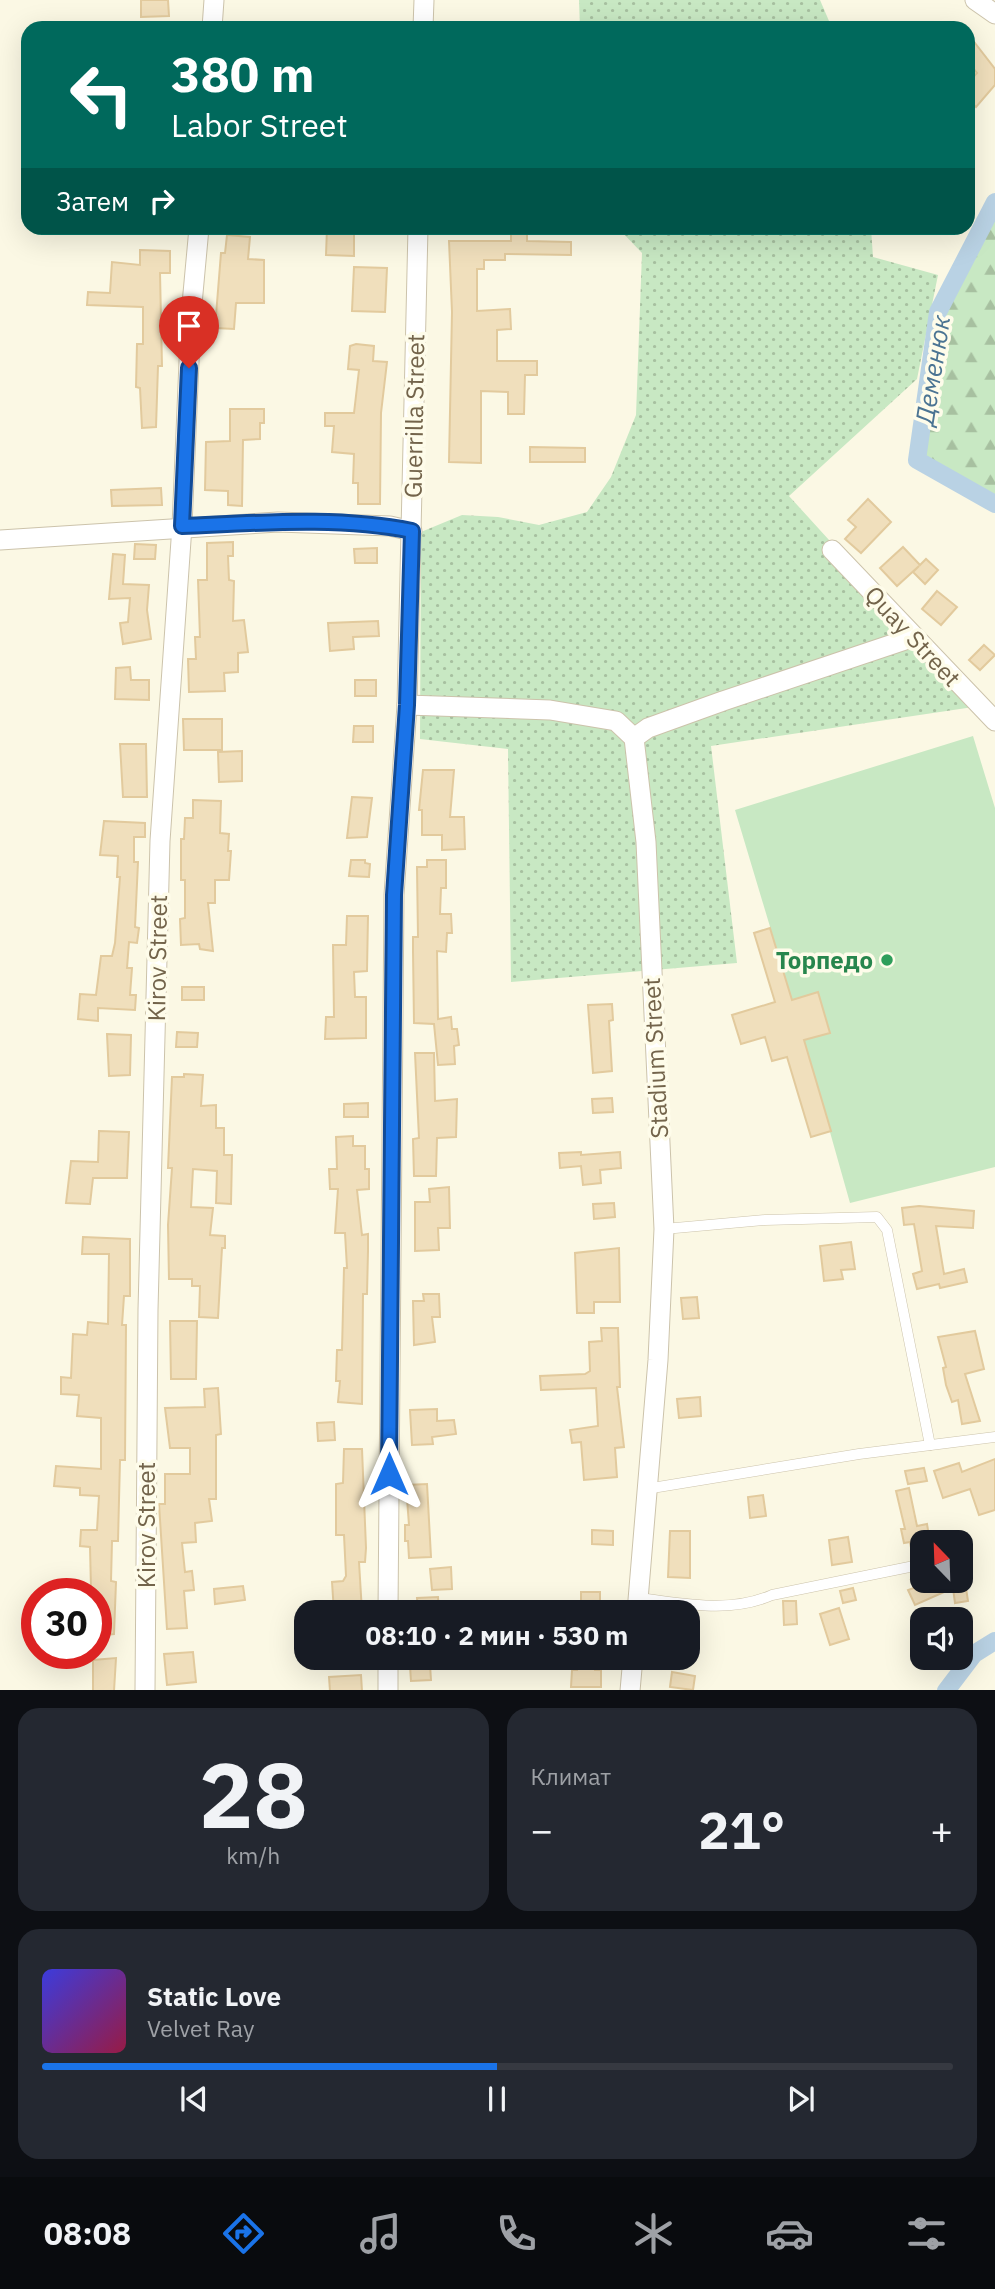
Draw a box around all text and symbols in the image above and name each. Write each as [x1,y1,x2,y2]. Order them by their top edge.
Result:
text: 380 m [171,42,315,105]
icon: left [56,49,147,140]
text: Labor Street [171,104,348,146]
icon: right [143,182,181,220]
text: Затем [56,184,129,218]
pin [159,296,219,368]
icon: arrive [170,307,208,345]
water label: Деменюк [906,312,958,429]
street label: Guerrilla Street [397,334,431,498]
street label: Quay Street [858,579,968,693]
street label: Kirov Street [140,894,174,1022]
place label: Торпедо [776,944,873,976]
marker: Торпедо [879,952,895,968]
street label: Stadium Street [635,977,675,1139]
position arrow [352,1437,426,1511]
street label: Kirov Street [130,1462,162,1588]
north arrow [910,1530,973,1592]
map controls [910,1530,973,1670]
speed limit sign: 30 [21,1578,112,1669]
button: sound [910,1607,973,1670]
text: 08:10 · 2 мин · 530 m [366,1618,628,1652]
text: 28 [199,1735,308,1853]
text: Климат [531,1761,611,1791]
text: 21° [698,1796,785,1863]
text: − [531,1805,553,1854]
text: + [930,1805,953,1854]
text: km/h [226,1840,280,1870]
text: Static Love [147,1979,281,2013]
text: Velvet Ray [147,2013,254,2043]
icon: previous [175,2080,213,2118]
icon: pause [478,2080,516,2118]
icon: next [782,2080,820,2118]
icon: directions [219,2209,268,2258]
icon: music [356,2209,405,2258]
icon: phone [492,2209,541,2258]
icon: climate [629,2209,678,2258]
icon: car [765,2209,814,2258]
icon: filters [902,2209,951,2258]
text: 08:08 [44,2212,131,2254]

